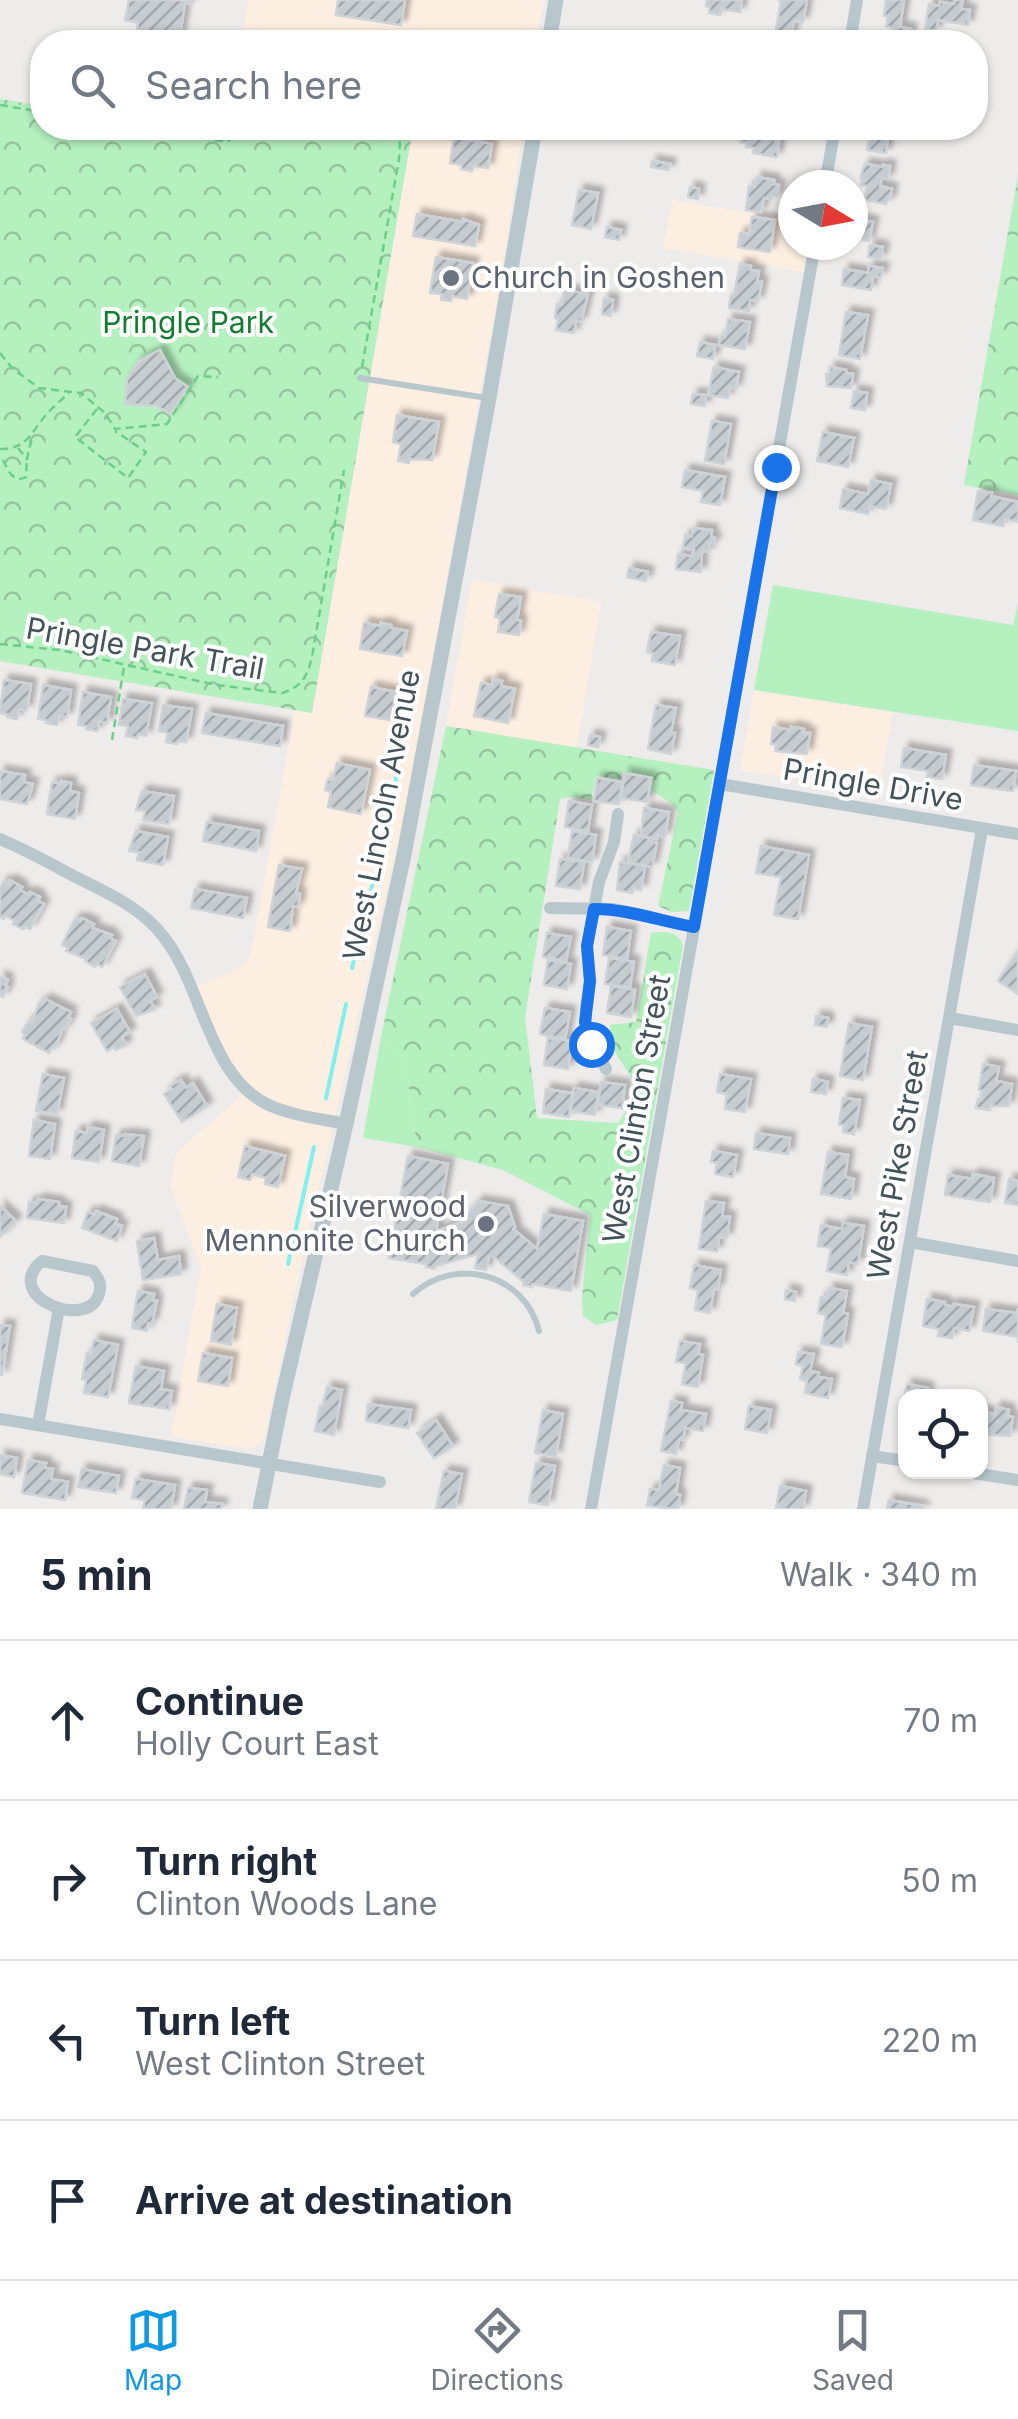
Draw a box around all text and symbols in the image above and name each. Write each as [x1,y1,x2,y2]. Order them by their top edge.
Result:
search box [30,30,988,140]
icon: search [65,58,120,113]
text: Search here [145,62,362,108]
north arrow [778,170,868,260]
place label: Church in Goshen [471,259,725,295]
marker: Church in Goshen [440,267,462,289]
park label: Pringle Park [102,304,274,340]
route end [754,445,800,491]
street label: Pringle Park Trail [24,609,267,687]
street label: West Lincoln Avenue [335,666,427,963]
street label: Pringle Drive [780,750,966,818]
street label: West Clinton Street [595,972,677,1246]
route start [569,1022,615,1068]
street label: West Pike Street [859,1047,935,1282]
place label: Silverwood Mennonite Church [204,1188,466,1258]
marker: Silverwood Mennonite Church [475,1213,497,1235]
map controls [898,1389,988,1479]
button: locate [898,1389,988,1479]
text: 5 min [40,1549,153,1600]
text: Walk · 340 m [780,1555,978,1594]
text: Continue [135,1678,304,1724]
icon: ahead [40,1693,95,1748]
text: 70 m [903,1701,978,1740]
text: Holly Court East [135,1724,379,1763]
text: Turn right [135,1838,317,1884]
icon: right [40,1853,95,1908]
text: 50 m [901,1861,978,1900]
text: Clinton Woods Lane [135,1884,437,1923]
text: Turn left [135,1998,290,2044]
icon: left [40,2013,95,2068]
text: 220 m [882,2021,978,2060]
text: West Clinton Street [135,2044,425,2083]
icon: arrive [40,2173,95,2228]
text: Arrive at destination [135,2177,513,2223]
tab: Map [124,2303,182,2397]
tab: Directions [430,2303,564,2397]
tab: Saved [812,2303,894,2397]

